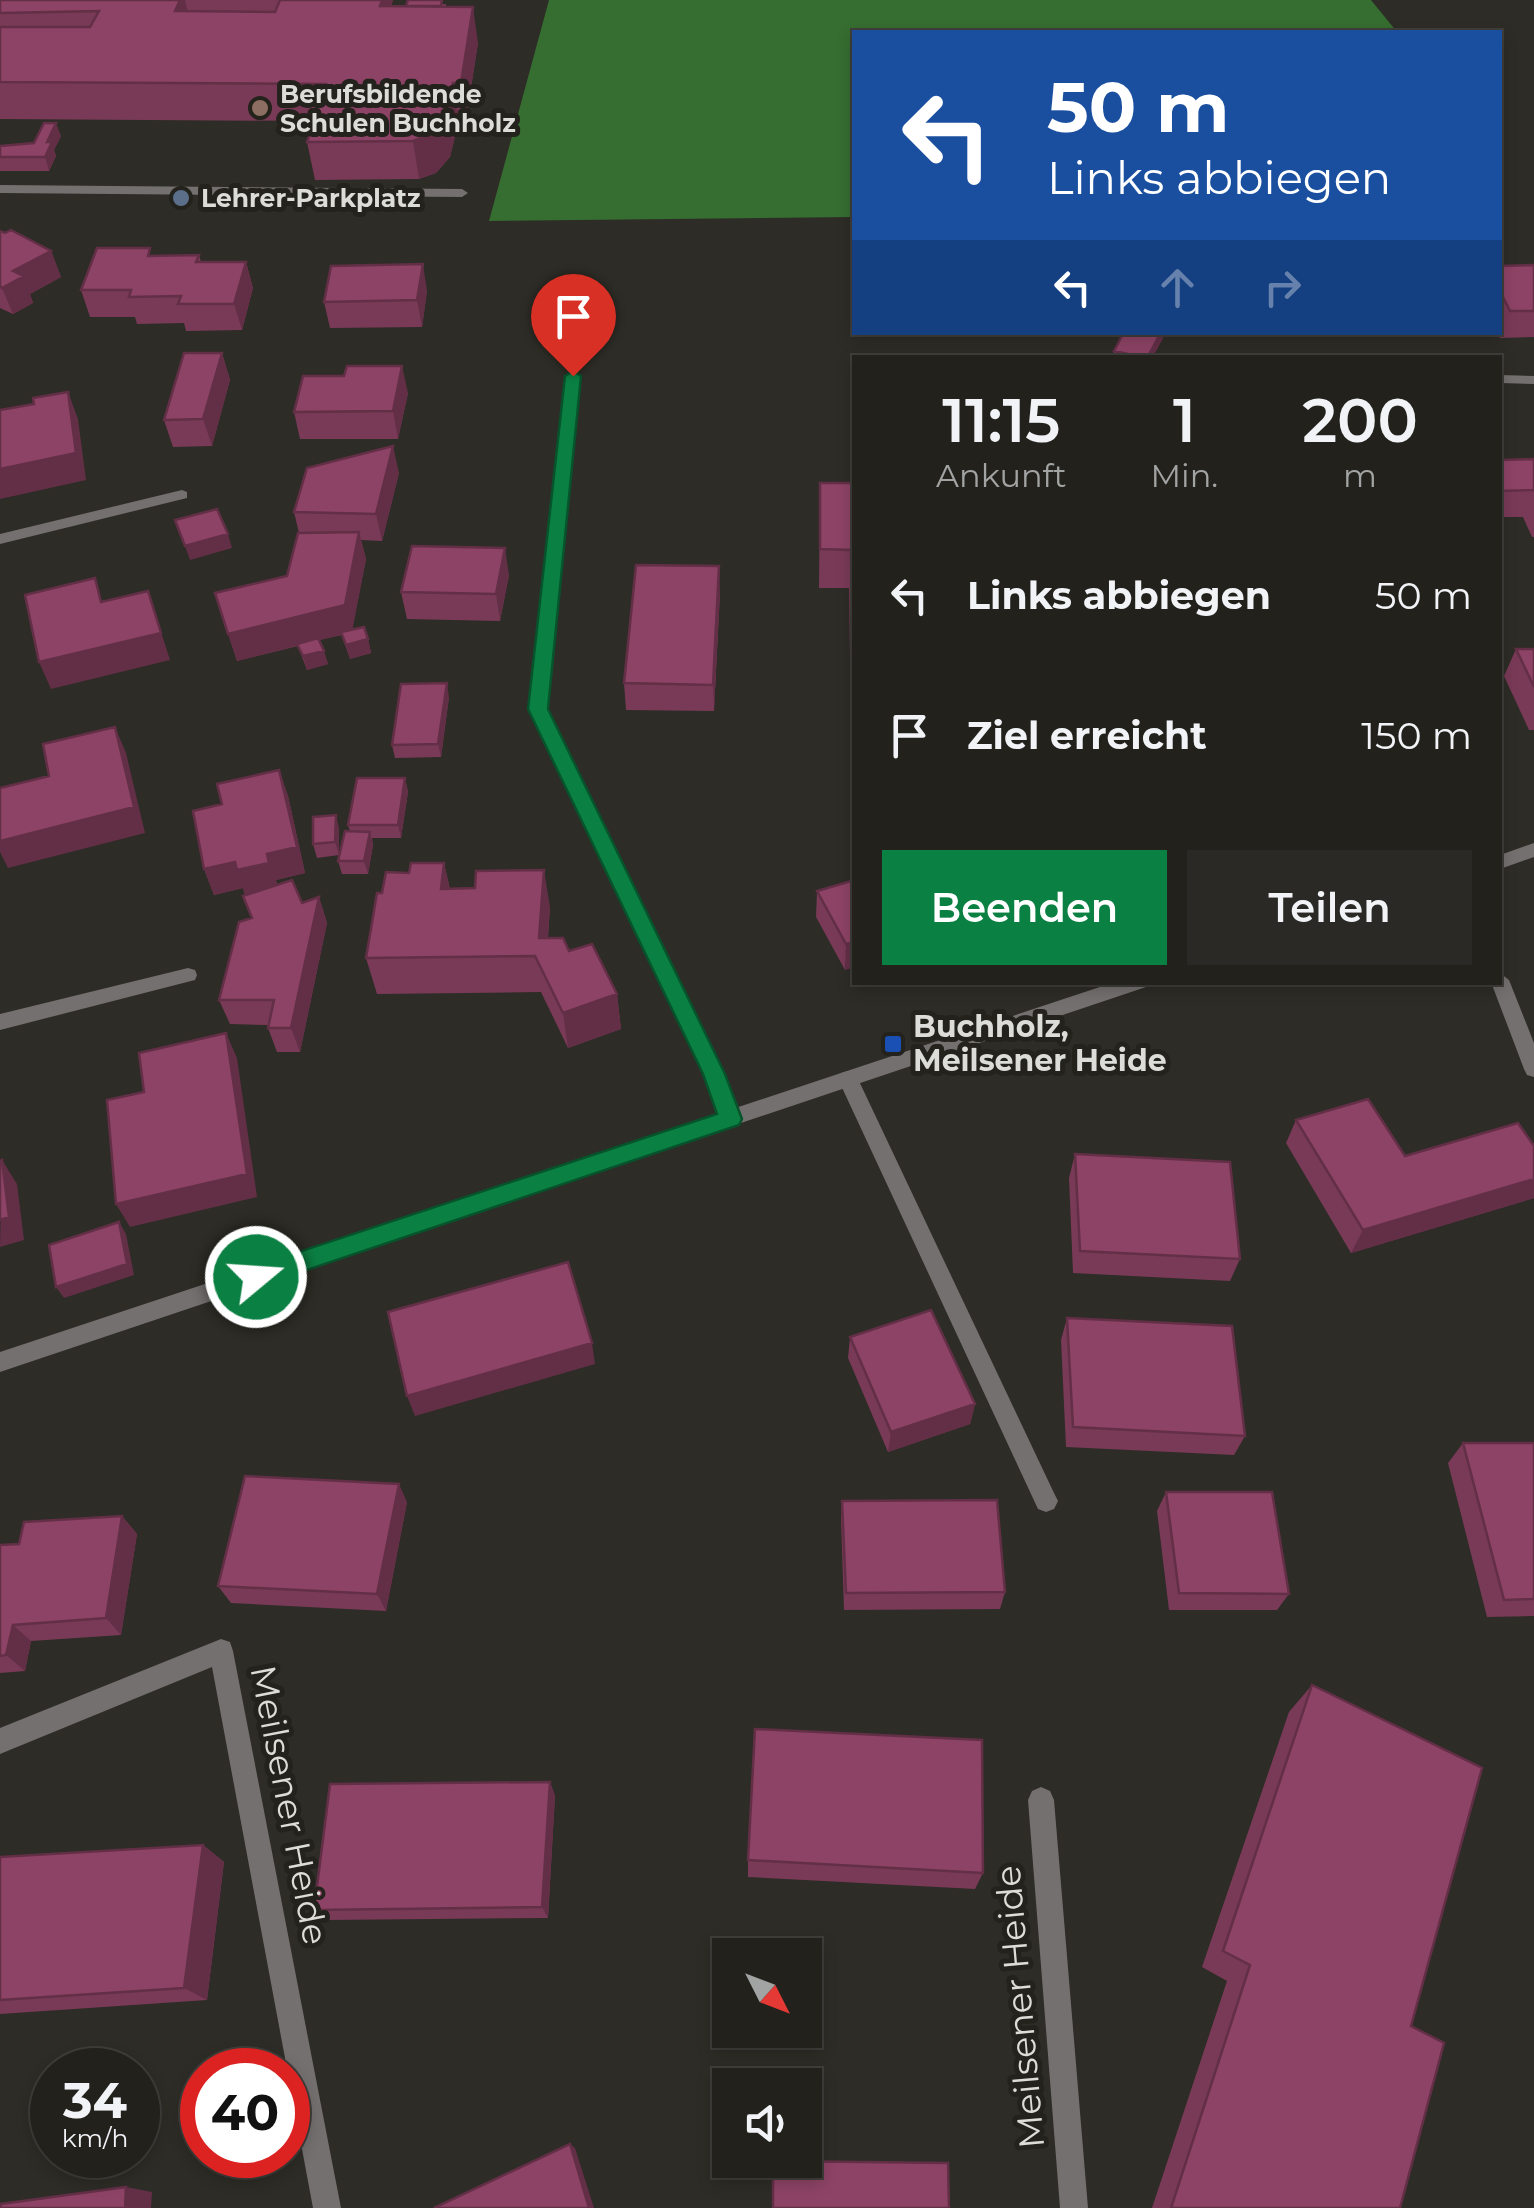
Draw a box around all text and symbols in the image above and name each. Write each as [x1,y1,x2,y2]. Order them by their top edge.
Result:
text: 50 m [1047,64,1229,150]
icon: left [882,70,1012,200]
place label: Berufsbildende Schulen Buchholz [280,79,516,138]
marker: Berufsbildende Schulen Buchholz [249,97,271,119]
text: Links abbiegen [1047,150,1391,205]
place label: Lehrer-Parkplatz [201,183,421,213]
marker: Lehrer-Parkplatz [170,187,192,209]
icon: left [1045,260,1100,315]
icon: ahead [1150,260,1205,315]
icon: right [1255,260,1310,315]
pin [531,274,616,377]
icon: arrive [546,289,601,344]
text: 11:15 [942,384,1060,457]
text: 1 [1173,384,1196,457]
text: 200 [1302,384,1418,457]
text: Ankunft [936,456,1066,495]
text: Min. [1151,456,1218,495]
text: m [1343,456,1377,495]
icon: left [882,568,937,623]
text: Links abbiegen [967,572,1271,619]
text: 50 m [1375,572,1472,619]
icon: arrive [882,708,937,763]
text: Ziel erreicht [967,712,1207,759]
text: 150 m [1361,712,1472,759]
button: Beenden [882,850,1167,965]
button: Teilen [1187,850,1472,965]
place label: Buchholz, Meilsener Heide [913,1008,1167,1079]
marker: Buchholz, Meilsener Heide [882,1033,904,1055]
position arrow [204,1225,308,1329]
street label: Meilsener Heide [241,1662,338,1948]
street label: Meilsener Heide [986,1864,1053,2150]
north arrow [712,1938,822,2048]
map controls [712,1938,822,2178]
speed limit sign: 40 [180,2048,310,2178]
button: sound [712,2068,822,2178]
text: 34 [63,2070,127,2131]
text: km/h [62,2123,128,2153]

